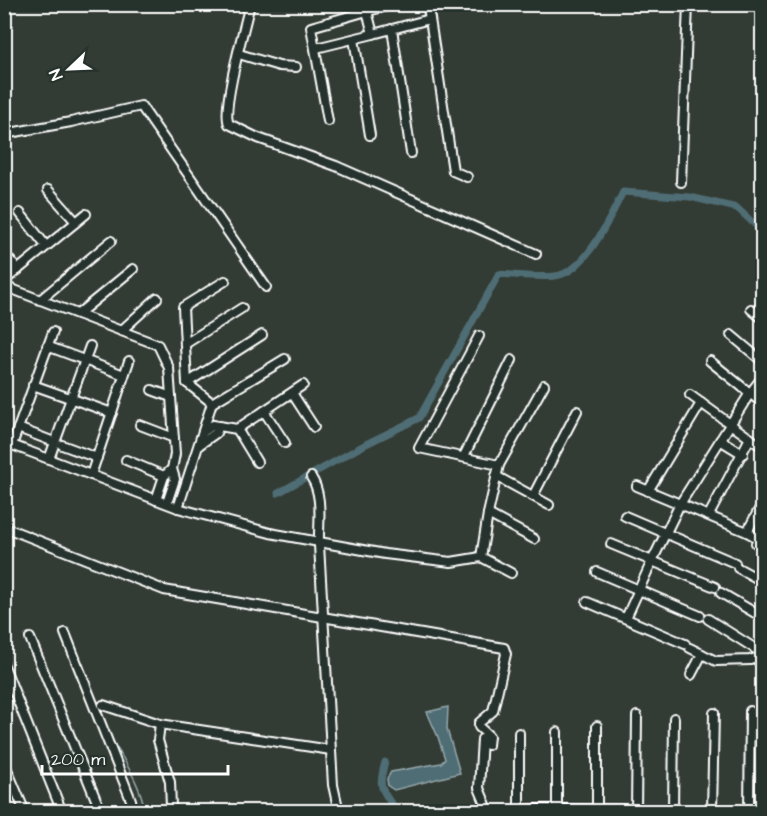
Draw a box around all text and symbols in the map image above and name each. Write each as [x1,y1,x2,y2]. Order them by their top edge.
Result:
north arrow [39,39,99,99]
text: N [44,66,68,83]
scale bar [42,738,228,776]
text: 200 m [51,747,105,772]

